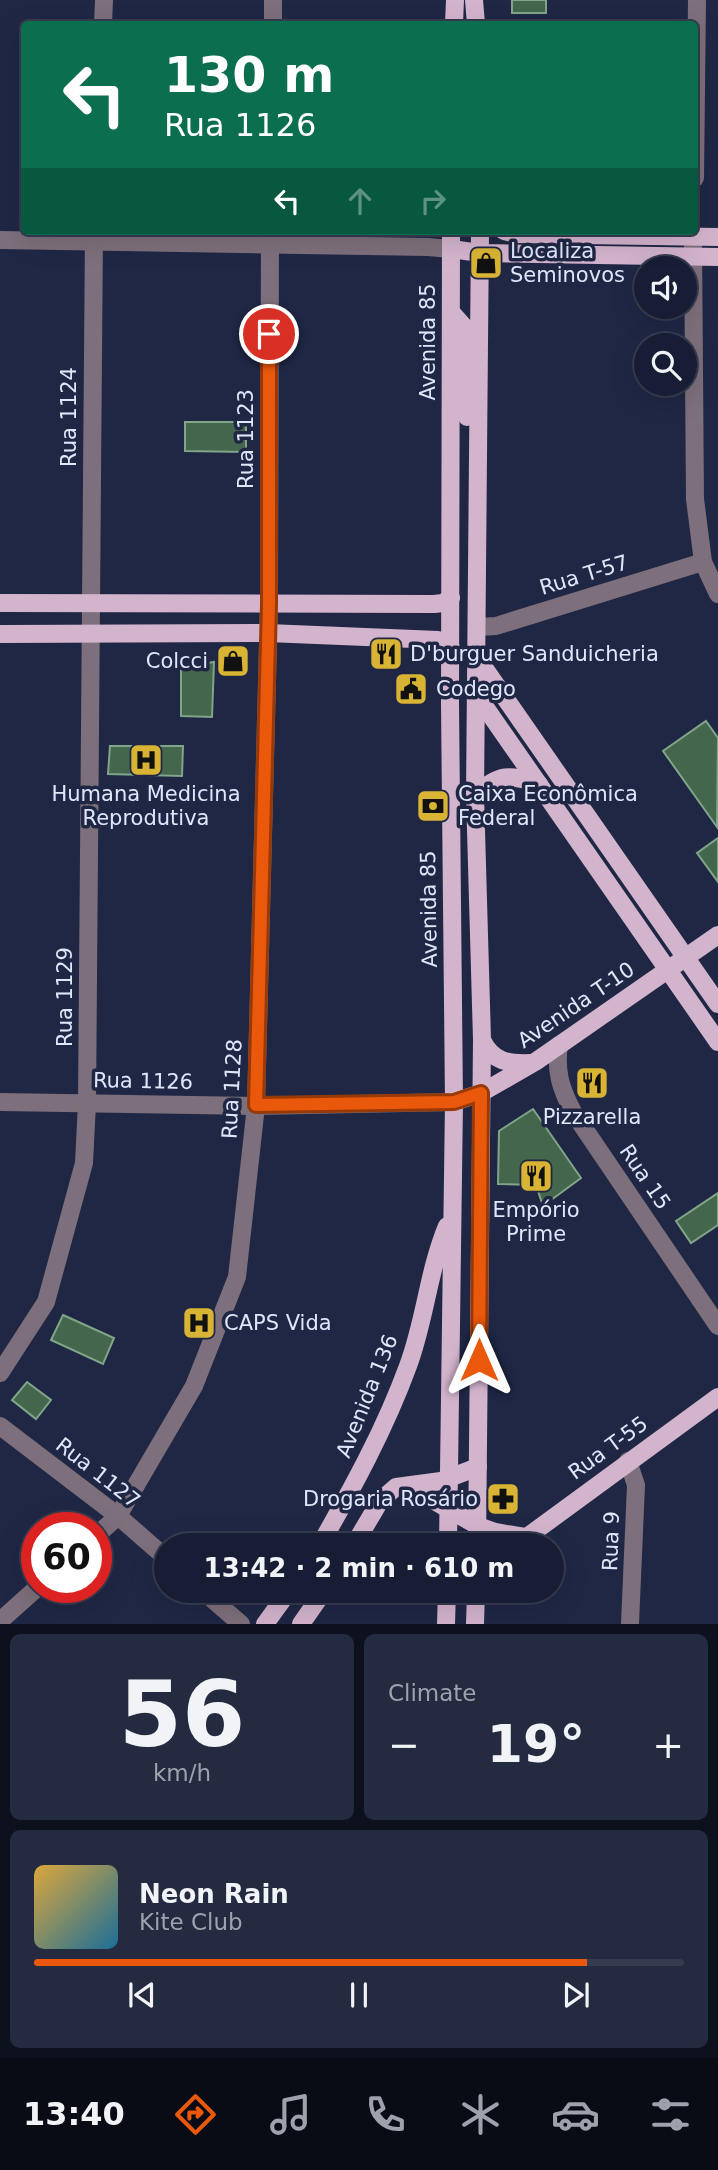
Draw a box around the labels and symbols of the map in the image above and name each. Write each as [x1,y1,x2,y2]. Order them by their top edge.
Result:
place label: Localiza Seminovos [510,239,625,287]
shop icon: Localiza Seminovos [467,244,505,282]
street label: Avenida 85 [416,283,440,401]
pin [239,304,299,364]
street label: Rua 1124 [57,367,81,467]
street label: Rua 1123 [234,389,258,489]
street label: Rua T-57 [537,550,631,600]
restaurant icon: D'burguer Sanduicheria [367,635,405,673]
shop icon: Colcci [214,642,252,680]
place label: D'burguer Sanduicheria [410,642,659,666]
place label: Colcci [146,649,208,673]
public building icon: Codego [392,670,430,708]
place label: Codego [436,677,516,701]
hospital icon: Humana Medicina Reprodutiva [127,741,165,779]
place label: Humana Medicina Reprodutiva [51,782,241,830]
place label: Caixa Econômica Federal [458,782,638,830]
bank icon: Caixa Econômica Federal [414,787,452,825]
street label: Avenida 85 [416,850,442,968]
street label: Rua 1129 [53,947,77,1047]
street label: Avenida T-10 [513,957,639,1053]
street label: Rua 1128 [217,1038,247,1140]
restaurant icon: Pizzarella [573,1064,611,1102]
street label: Rua 1126 [93,1068,193,1094]
place label: Pizzarella [543,1105,641,1129]
street label: Rua 15 [615,1140,675,1214]
restaurant icon: Empório Prime [517,1157,555,1195]
place label: Empório Prime [492,1198,580,1246]
hospital icon: CAPS Vida [180,1304,218,1342]
place label: CAPS Vida [224,1311,332,1335]
position arrow [442,1323,516,1397]
street label: Avenida 136 [331,1331,403,1461]
street label: Rua T-55 [564,1411,652,1485]
street label: Rua 1127 [51,1433,145,1513]
pharmacy icon: Drogaria Rosário [484,1480,522,1518]
place label: Drogaria Rosário [303,1487,478,1511]
street label: Rua 9 [598,1511,624,1571]
speed limit sign: 60 [21,1512,112,1603]

